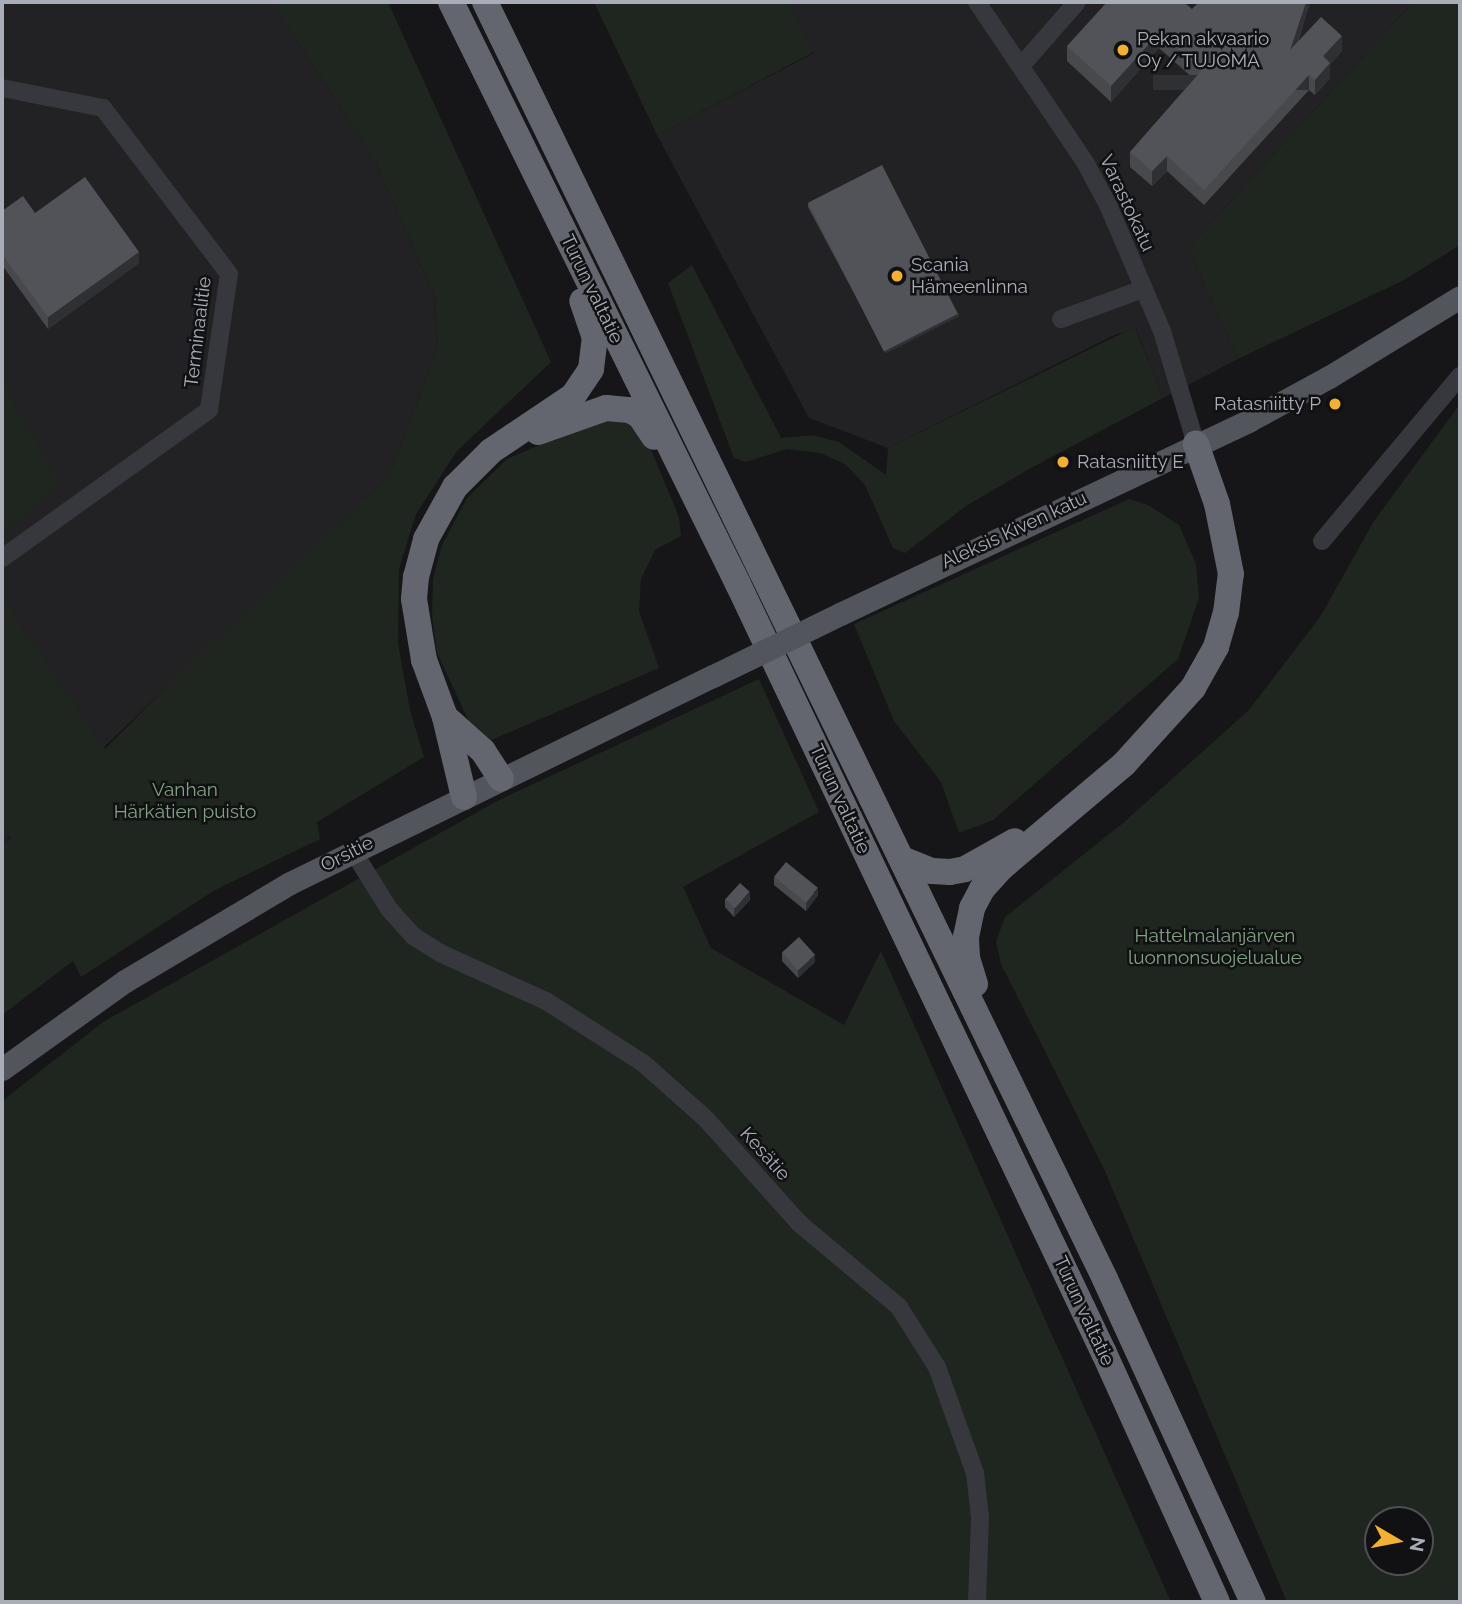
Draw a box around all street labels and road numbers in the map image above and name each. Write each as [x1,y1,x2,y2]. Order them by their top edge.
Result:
street label: Varastokatu [1095,151,1159,255]
street label: Turun valtatie [556,231,628,347]
street label: Terminaalitie [180,275,216,389]
street label: Aleksis Kiven katu [938,486,1090,574]
street label: Turun valtatie [805,740,875,858]
street label: Orsitie [317,831,377,877]
street label: Kesätie [735,1123,795,1185]
street label: Turun valtatie [1049,1252,1119,1370]

